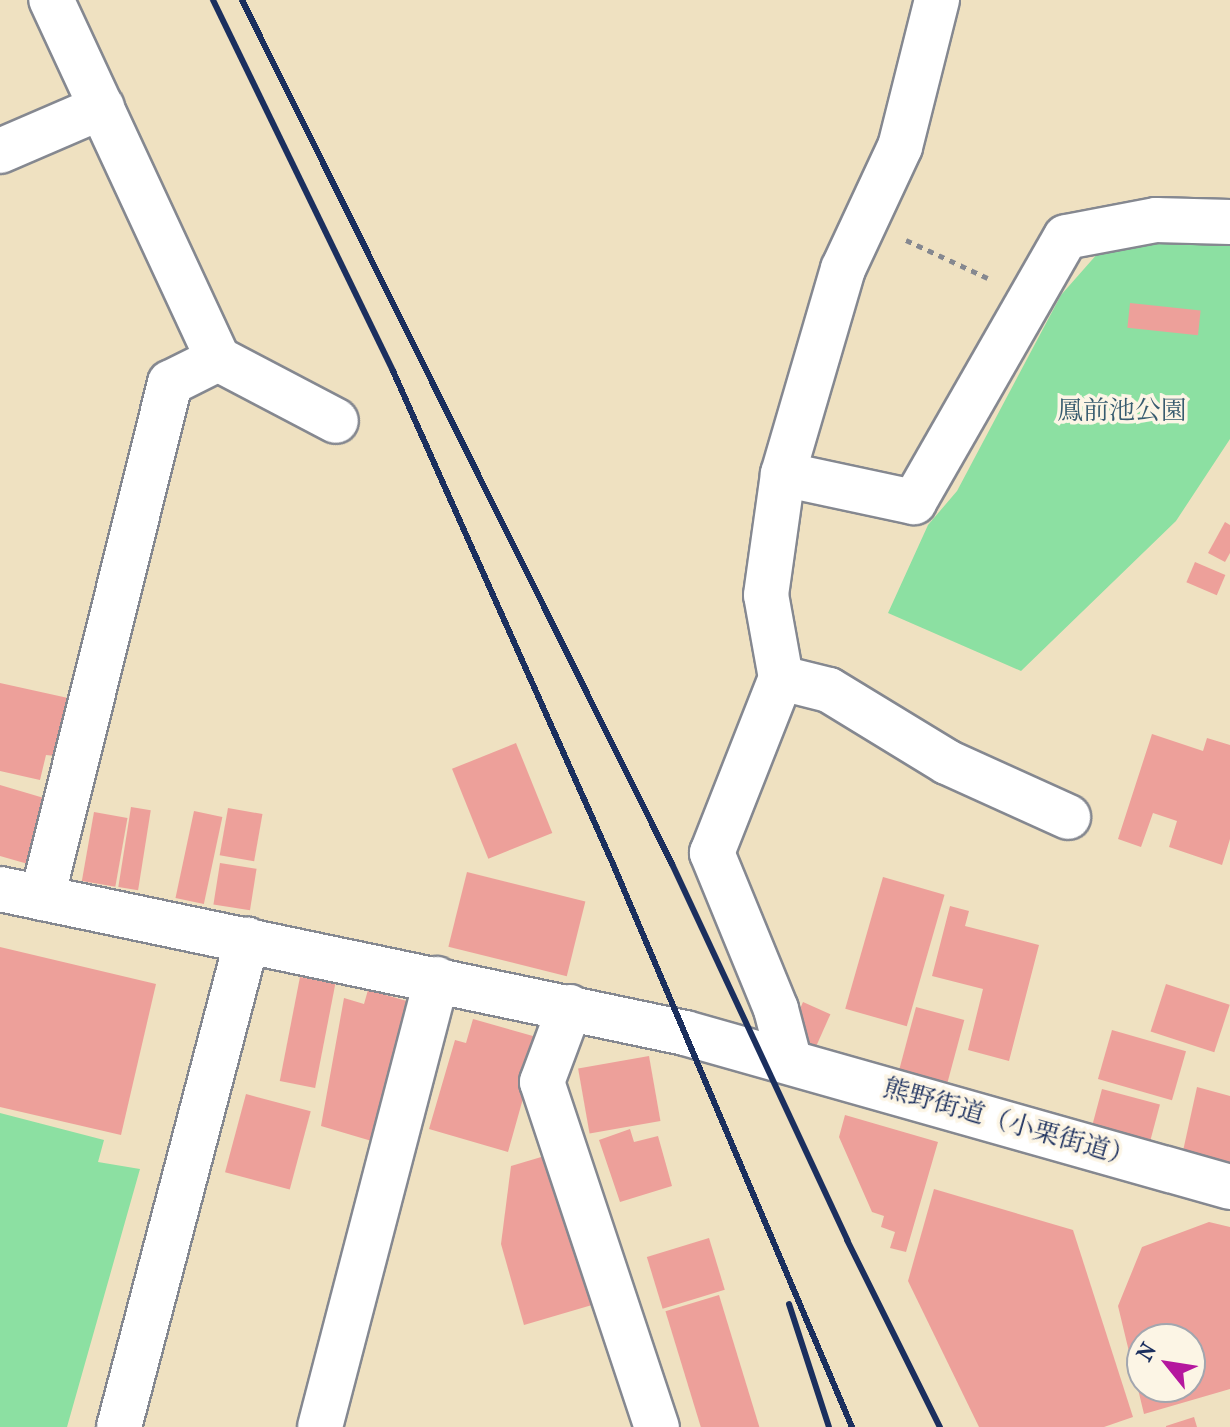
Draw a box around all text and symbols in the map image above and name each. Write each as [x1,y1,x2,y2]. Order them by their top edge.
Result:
park label: 鳳前池公園 [1057,395,1187,427]
street label: 熊野街道（小栗街道） [880,1072,1138,1174]
north arrow [1126,1323,1206,1403]
text: N [1132,1338,1162,1366]

